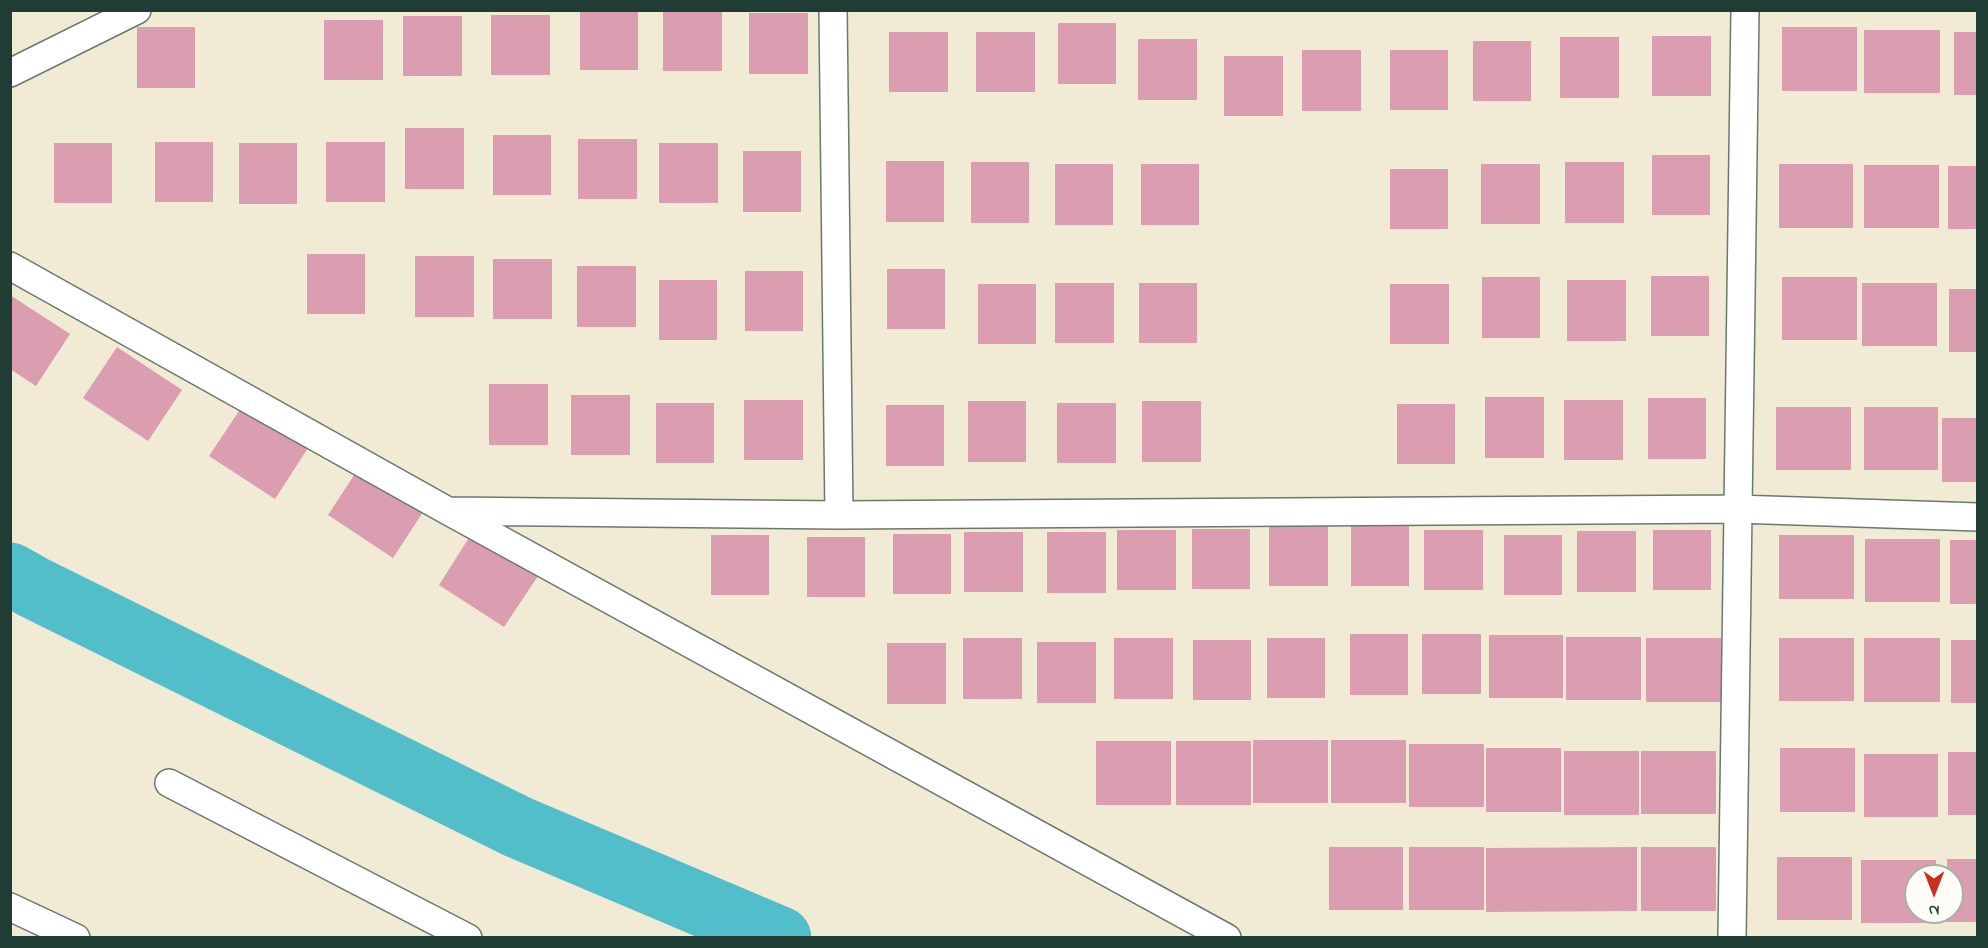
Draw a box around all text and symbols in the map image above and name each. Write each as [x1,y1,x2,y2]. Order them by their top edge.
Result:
north arrow [1904,864,1964,924]
text: N [1929,898,1939,922]

